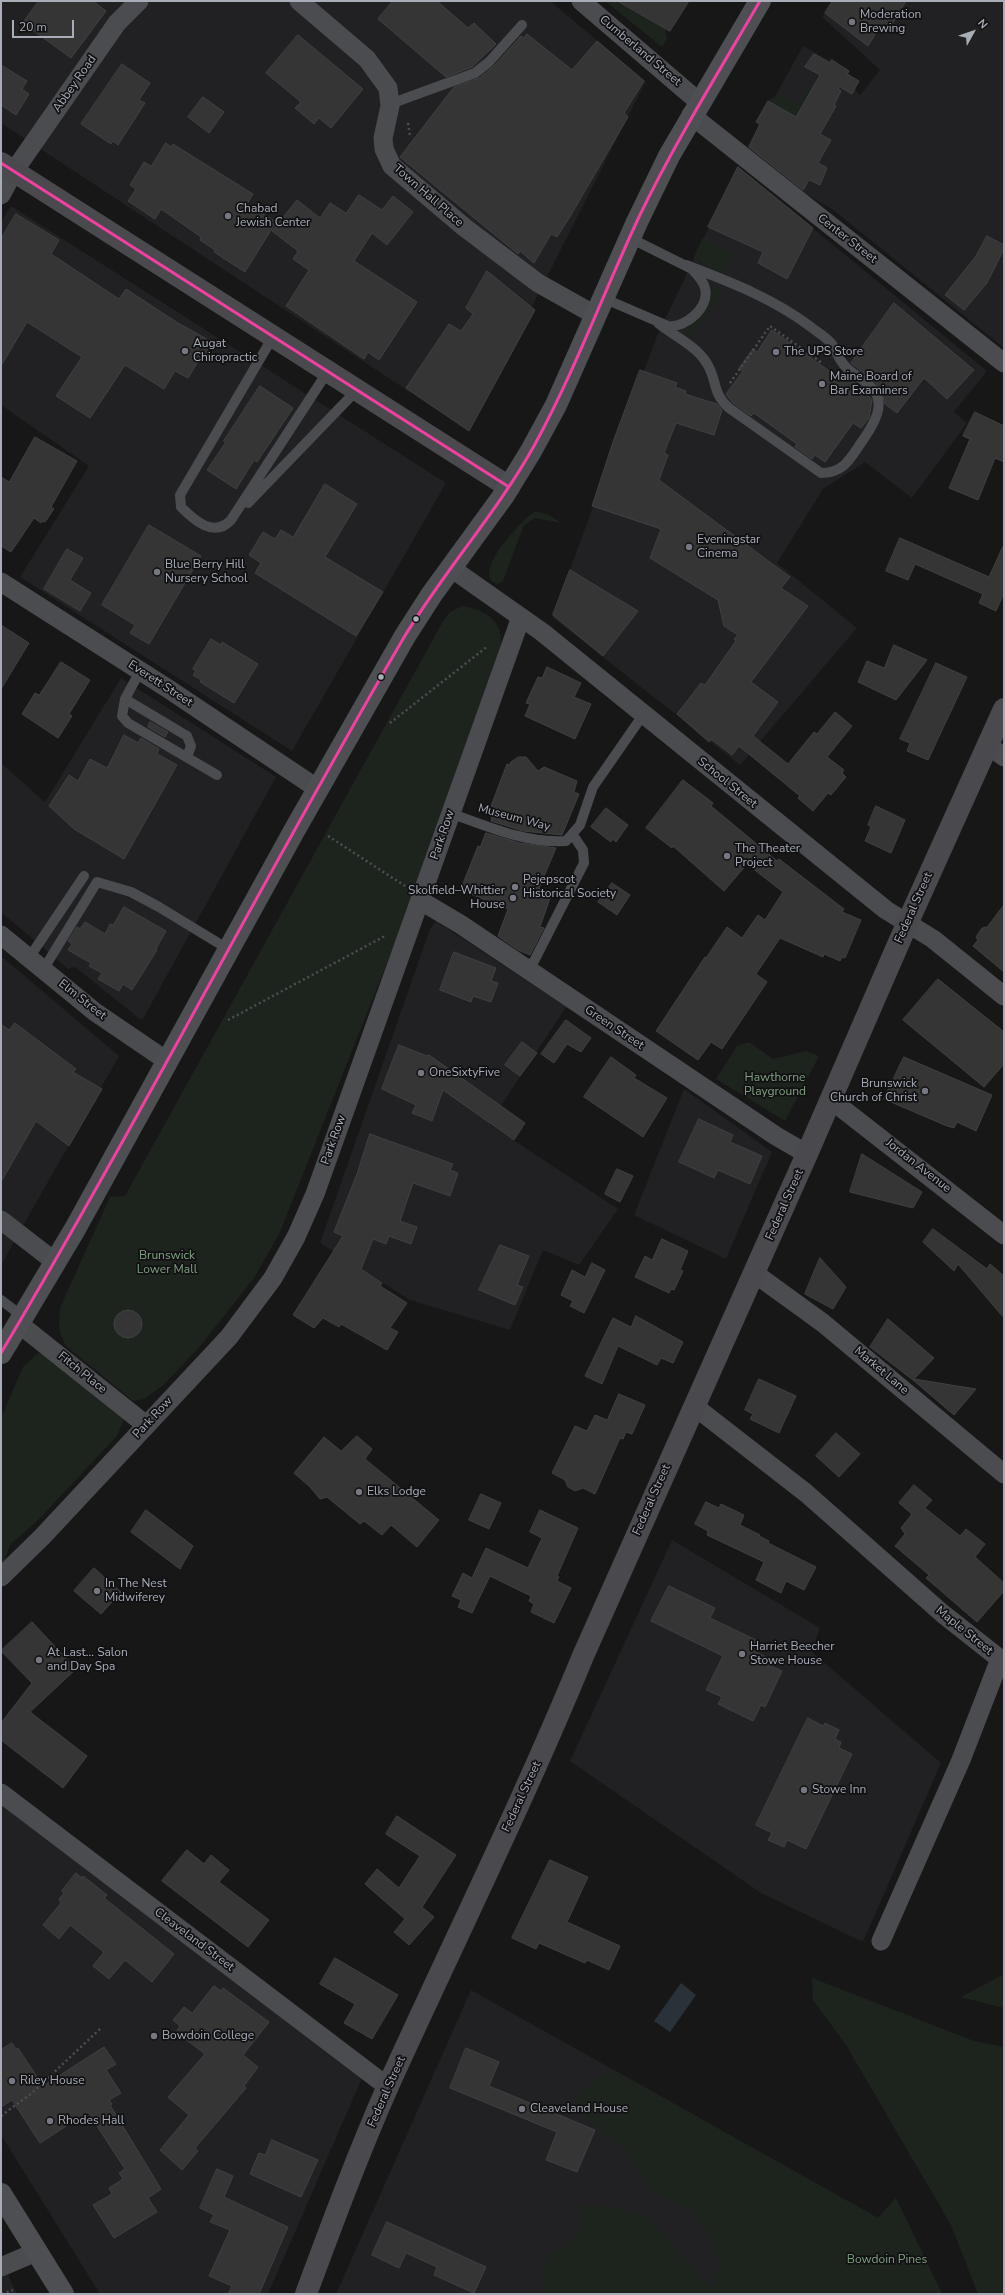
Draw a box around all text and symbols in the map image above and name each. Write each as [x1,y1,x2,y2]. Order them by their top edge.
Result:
place label: Moderation Brewing [860,8,921,36]
scale bar [14,12,76,38]
north arrow [953,12,993,52]
street label: Cumberland Street [596,13,684,89]
text: N [974,16,991,32]
marker: Moderation Brewing [847,17,857,27]
text: 20 m [19,19,47,35]
street label: Abbey Road [50,53,100,115]
street label: Town Hall Place [390,162,466,230]
place label: Chabad Jewish Center [236,202,310,230]
marker: Chabad Jewish Center [223,211,233,221]
street label: Center Street [814,211,880,267]
place label: Augat Chiropractic [193,337,257,365]
place label: The UPS Store [784,345,863,359]
marker: Augat Chiropractic [180,346,190,356]
marker: The UPS Store [771,347,781,357]
place label: Maine Board of Bar Examiners [830,370,912,398]
marker: Maine Board of Bar Examiners [817,379,827,389]
place label: Eveningstar Cinema [697,533,760,561]
marker: Eveningstar Cinema [684,542,694,552]
place label: Blue Berry Hill Nursery School [165,558,248,586]
marker: Blue Berry Hill Nursery School [152,567,162,577]
unlabelled marker [411,614,421,624]
street label: Everett Street [125,658,195,710]
unlabelled marker [376,672,386,682]
street label: School Street [694,755,760,811]
street label: Museum Way [476,801,552,835]
street label: Park Row [428,808,458,862]
place label: The Theater Project [735,842,800,870]
marker: The Theater Project [722,851,732,861]
street label: Federal Street [892,870,936,946]
place label: Pejepscot Historical Society [523,873,616,901]
marker: Pejepscot Historical Society [510,882,520,892]
place label: Skolfield–Whittier House [408,884,505,912]
marker: Skolfield–Whittier House [508,893,518,903]
street label: Elm Street [55,977,109,1023]
street label: Green Street [582,1003,646,1053]
place label: OneSixtyFive [429,1066,500,1080]
marker: OneSixtyFive [416,1068,426,1078]
park label: Hawthorne Playground [744,1071,806,1099]
place label: Brunswick Church of Christ [830,1077,917,1105]
marker: Brunswick Church of Christ [920,1086,930,1096]
street label: Park Row [318,1113,350,1167]
street label: Jordan Avenue [882,1136,954,1196]
street label: Federal Street [763,1167,807,1243]
park label: Brunswick Lower Mall [137,1249,197,1277]
street label: Market Lane [851,1344,911,1398]
street label: Fitch Place [55,1349,109,1397]
street label: Park Row [130,1394,176,1442]
street label: Federal Street [630,1462,674,1538]
place label: Elks Lodge [367,1485,426,1499]
marker: Elks Lodge [354,1487,364,1497]
place label: In The Nest Midwiferey [105,1577,167,1605]
marker: In The Nest Midwiferey [92,1586,102,1596]
street label: Maple Street [933,1604,995,1658]
place label: Harriet Beecher Stowe House [750,1640,834,1668]
place label: At Last... Salon and Day Spa [47,1646,128,1674]
marker: Harriet Beecher Stowe House [737,1649,747,1659]
marker: At Last... Salon and Day Spa [34,1655,44,1665]
street label: Federal Street [499,1759,545,1835]
place label: Stowe Inn [812,1783,866,1797]
marker: Stowe Inn [799,1785,809,1795]
street label: Cleaveland Street [151,1905,237,1975]
place label: Bowdoin College [162,2029,254,2043]
marker: Bowdoin College [149,2031,159,2041]
street label: Federal Street [365,2054,409,2130]
place label: Riley House [20,2074,85,2088]
marker: Riley House [7,2076,17,2086]
place label: Cleaveland House [530,2102,628,2116]
marker: Cleaveland House [517,2104,527,2114]
place label: Rhodes Hall [58,2114,124,2128]
marker: Rhodes Hall [45,2116,55,2126]
park label: Bowdoin Pines [847,2253,927,2267]

